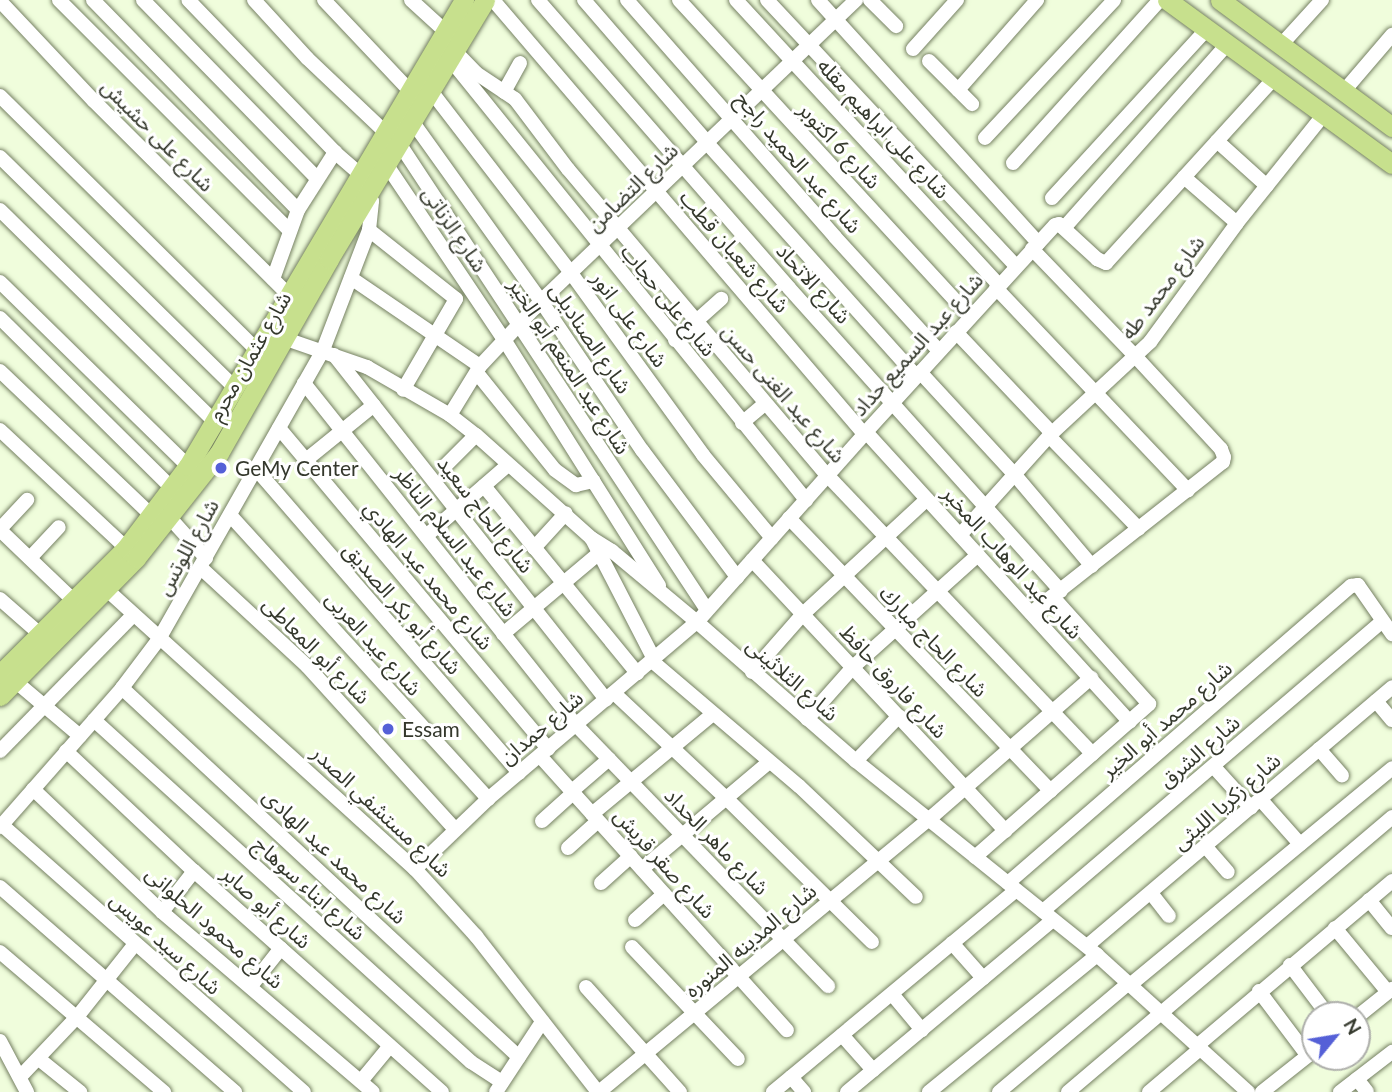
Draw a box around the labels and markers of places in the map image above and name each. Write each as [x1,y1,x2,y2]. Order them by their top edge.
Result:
place label: GeMy Center [235,455,359,481]
marker: GeMy Center [213,460,229,476]
place label: Essam [402,716,460,742]
marker: Essam [380,721,396,737]

